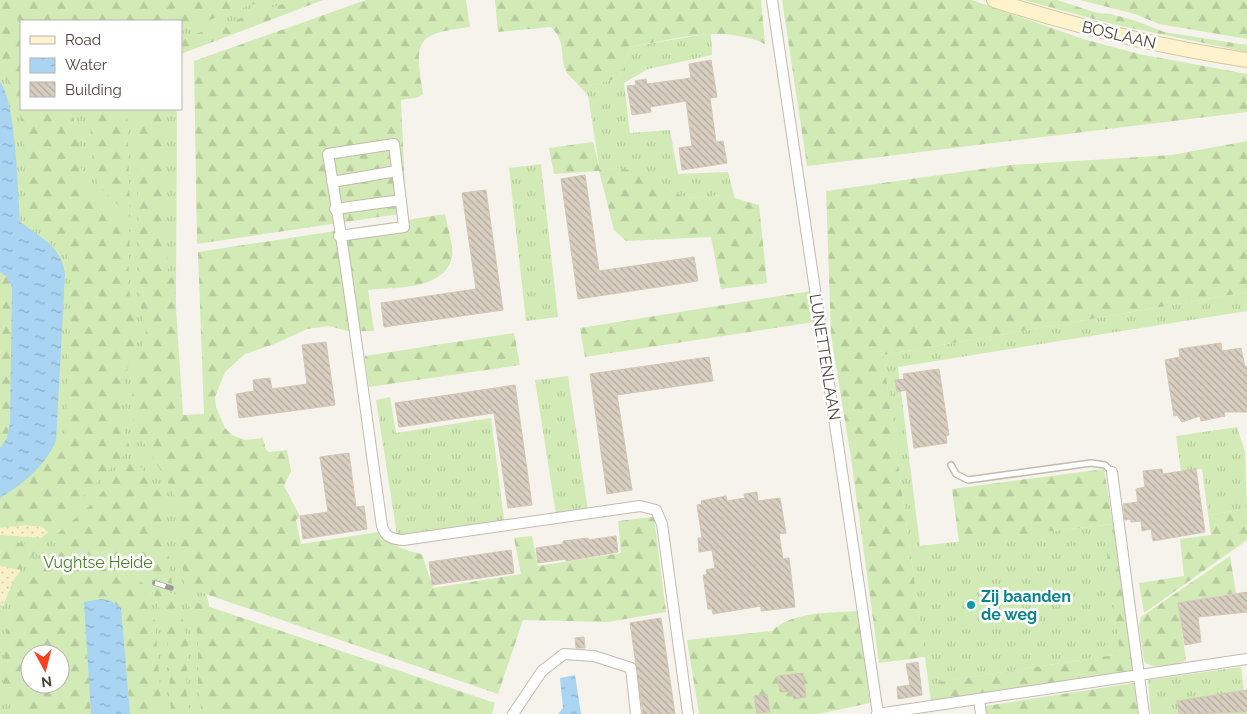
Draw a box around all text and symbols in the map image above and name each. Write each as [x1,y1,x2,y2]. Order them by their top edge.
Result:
street label: BOSLAAN [1080,17,1158,53]
legend [20,20,182,110]
text: Road [65,31,101,49]
text: Water [65,56,108,74]
text: Building [65,81,122,99]
street label: LUNETTENLAAN [806,292,844,422]
park label: Vughtse Heide [43,553,153,572]
place label: Zij baanden de weg [981,587,1071,624]
marker: Zij baanden de weg [965,599,977,611]
north arrow [20,644,70,694]
text: N [40,673,53,690]

